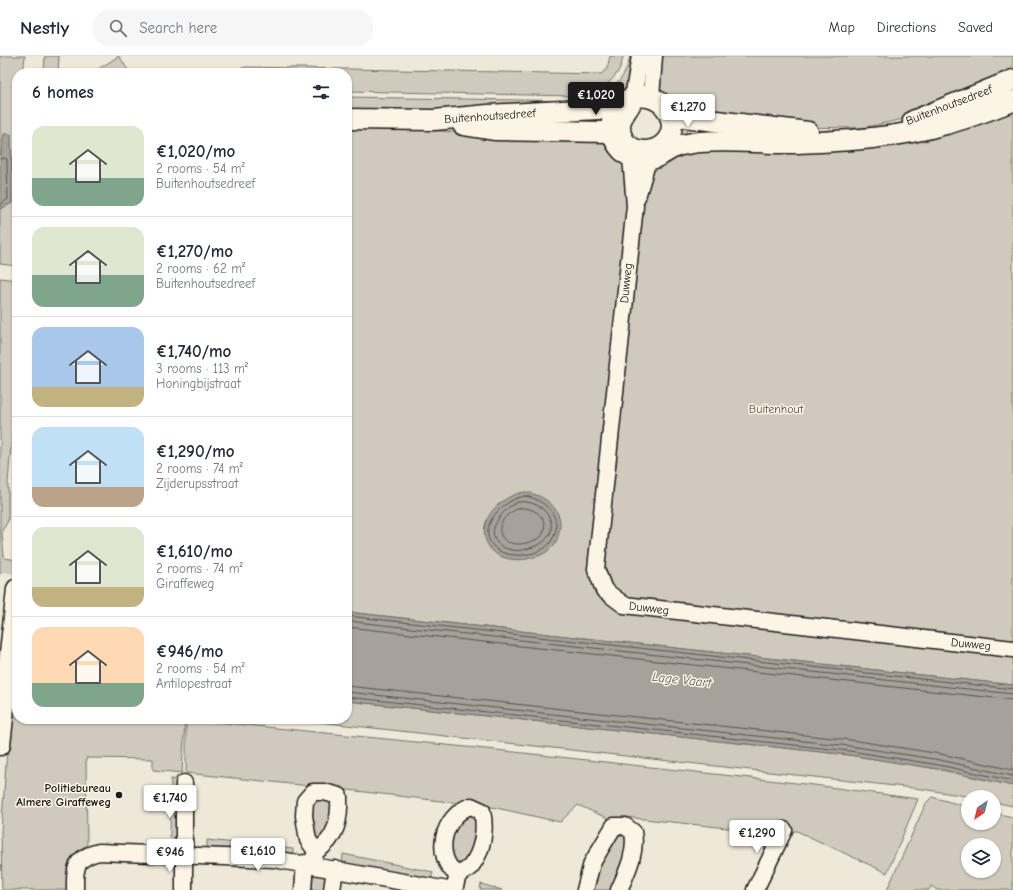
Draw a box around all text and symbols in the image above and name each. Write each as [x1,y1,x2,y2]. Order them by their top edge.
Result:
search box [93,10,373,46]
text: Nestly [20,17,69,39]
icon: search [107,17,129,39]
text: Search here [139,19,217,37]
text: Map [828,19,855,36]
text: Directions [877,19,936,36]
text: Saved [958,19,993,36]
icon: filters [310,81,332,103]
pin: €1,020 [563,82,629,116]
street label: Buitenhoutsedreef [904,82,995,128]
text: 6 homes [32,83,94,102]
text: €1,020 [577,87,615,102]
pin: €1,270 [655,94,721,128]
text: €1,270 [670,99,706,114]
street label: Buitenhoutsedreef [444,106,537,126]
icon: home [64,142,112,190]
text: €1,020/mo [156,142,235,161]
text: 2 rooms · 54 m² [156,161,245,176]
text: Buitenhoutsedreef [156,176,255,191]
text: €1,270/mo [156,242,233,261]
icon: home [64,243,112,291]
text: 2 rooms · 62 m² [156,261,245,276]
street label: Duwweg [617,262,635,304]
text: Buitenhoutsedreef [156,276,255,291]
text: €1,740/mo [156,342,231,361]
icon: home [64,343,112,391]
text: 3 rooms · 113 m² [156,361,248,376]
text: Honingbijstraat [156,376,241,391]
park label: Buitenhout [749,402,804,416]
text: €1,290/mo [156,442,235,461]
icon: home [64,443,112,491]
text: 2 rooms · 74 m² [156,461,243,476]
text: Zijderupsstraat [156,476,238,491]
text: €1,610/mo [156,542,233,561]
icon: home [64,543,112,591]
text: 2 rooms · 74 m² [156,561,243,576]
text: Giraffeweg [156,576,214,591]
street label: Duwweg [628,599,670,617]
street label: Duwweg [950,635,992,653]
text: €946/mo [156,642,223,661]
icon: home [64,643,112,691]
text: 2 rooms · 54 m² [156,661,245,676]
water label: Lage Vaart [651,669,713,690]
text: Antilopestraat [156,676,232,691]
place label: Politiebureau Almere Giraffeweg [16,781,111,809]
pin: €1,740 [137,785,203,819]
marker: Politiebureau Almere Giraffeweg [114,790,124,800]
text: €1,740 [153,790,187,805]
north arrow [961,790,1001,830]
map controls [961,790,1001,878]
pin: €1,290 [724,820,790,854]
text: €1,290 [738,825,776,840]
pin: €1,610 [225,838,291,872]
button: layers [961,838,1001,878]
pin: €946 [146,839,194,873]
text: €1,610 [240,843,276,858]
text: €946 [156,844,184,859]

